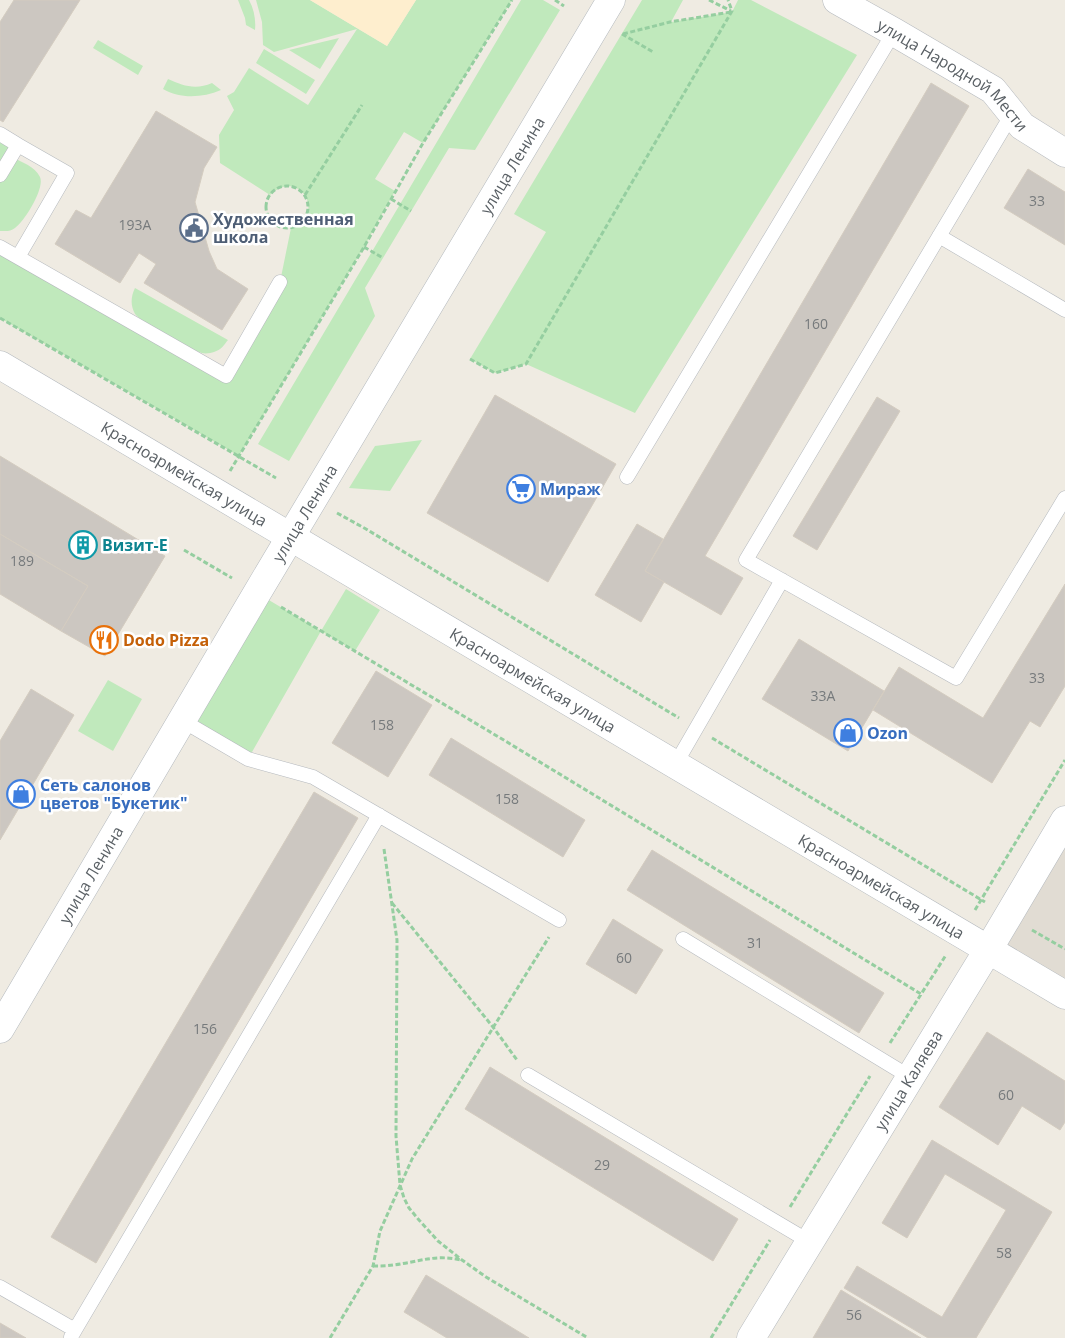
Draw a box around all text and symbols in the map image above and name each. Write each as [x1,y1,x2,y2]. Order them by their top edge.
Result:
street label: улица Народной Мести [873,14,1033,136]
street label: улица Ленина [475,113,550,218]
house number: 33 [1029,191,1045,210]
place label: Художественная школа [213,208,354,248]
public building icon: Художественная школа [179,213,209,243]
house number: 193А [119,215,152,234]
house number: 160 [804,314,828,333]
street label: Красноармейская улица [97,416,271,532]
street label: улица Ленина [267,460,342,566]
supermarket icon: Мираж [506,474,536,504]
place label: Мираж [540,478,600,500]
building icon: Визит-Е [68,530,98,560]
place label: Визит-Е [102,534,168,556]
house number: 189 [10,551,34,570]
street label: Красноармейская улица [446,622,620,738]
restaurant icon: Dodo Pizza [89,625,119,655]
place label: Dodo Pizza [123,629,209,651]
house number: 33 [1029,668,1045,687]
house number: 33А [811,686,836,705]
house number: 158 [370,715,394,734]
shop icon: Ozon [833,718,863,748]
place label: Ozon [867,722,908,744]
place label: Сеть салонов цветов "Букетик" [40,774,188,814]
shop icon: Сеть салонов цветов "Букетик" [6,779,36,809]
house number: 158 [495,789,519,808]
street label: улица Ленина [54,822,128,928]
street label: Красноармейская улица [794,829,969,944]
house number: 31 [747,933,763,952]
house number: 60 [616,948,632,967]
house number: 156 [193,1019,217,1038]
street label: улица Каляева [869,1026,948,1135]
house number: 60 [998,1085,1014,1104]
house number: 29 [594,1155,610,1174]
house number: 58 [996,1243,1012,1262]
house number: 56 [846,1305,862,1324]

